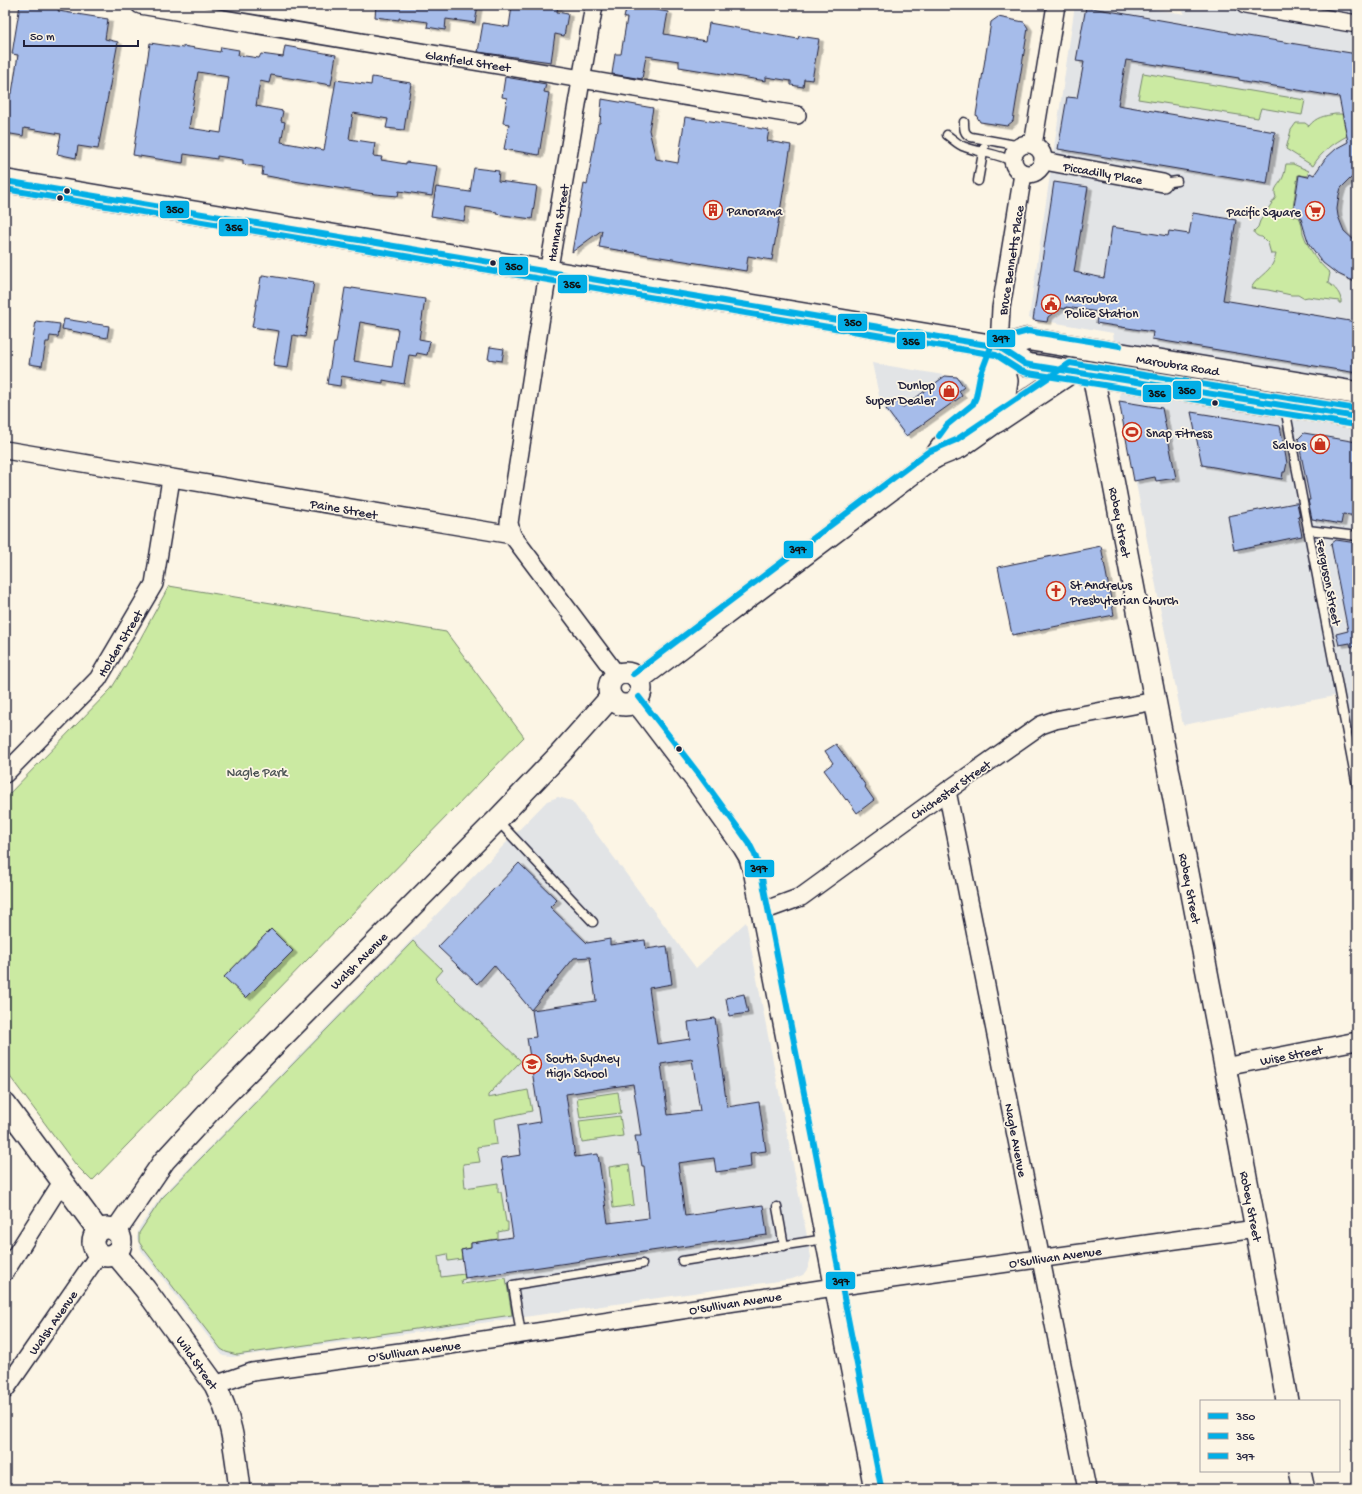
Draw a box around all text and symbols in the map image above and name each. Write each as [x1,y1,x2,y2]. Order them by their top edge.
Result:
scale bar [24,22,138,48]
text: 50 m [30,31,55,45]
street label: Glanfield Street [424,48,513,77]
street label: Piccadilly Place [1061,160,1144,189]
street label: Hannan Street [545,182,574,263]
unlabelled marker [62,186,72,196]
unlabelled marker [55,193,65,203]
building icon: Panorama [702,199,724,221]
line badge: 350 [159,200,190,219]
supermarket icon: Pacific Square [1304,200,1326,222]
street label: Bruce Bennetts Place [996,204,1029,317]
text: 350 [165,205,185,217]
place label: Panorama [726,205,783,220]
place label: Pacific Square [1226,206,1301,221]
line badge: 356 [218,218,249,237]
text: 356 [224,223,243,235]
line badge: 350 [498,256,529,276]
unlabelled marker [488,258,498,268]
text: 350 [504,262,524,274]
line badge: 356 [557,274,588,294]
text: 356 [562,280,581,292]
place label: Maroubra Police Station [1064,292,1139,322]
public building icon: Maroubra Police Station [1040,293,1062,315]
line badge: 350 [837,313,868,332]
text: 350 [843,318,863,330]
line badge: 397 [986,329,1016,348]
line badge: 356 [896,331,926,350]
text: 397 [992,334,1011,346]
text: 356 [901,337,920,349]
street label: Maroubra Road [1135,353,1222,381]
place label: Dunlop Super Dealer [866,379,936,409]
shop icon: Dunlop Super Dealer [938,380,960,402]
line badge: 350 [1172,380,1202,400]
line badge: 356 [1142,384,1172,403]
text: 350 [1177,386,1197,398]
text: 356 [1147,389,1166,401]
unlabelled marker [1210,398,1220,408]
sports icon: Snap Fitness [1121,421,1143,443]
place label: Snap Fitness [1146,427,1213,442]
shop icon: Salvos [1309,433,1331,455]
place label: Salvos [1273,439,1307,454]
street label: Robey Street [1104,486,1133,561]
street label: Paine Street [308,497,380,524]
street label: Ferguson Street [1312,537,1344,628]
line badge: 397 [783,540,814,559]
text: 397 [789,545,808,557]
place label: St Andrews Presbyterian Church [1069,579,1179,609]
church icon: St Andrews Presbyterian Church [1045,580,1067,602]
street label: Holden Street [95,607,148,680]
unlabelled marker [674,744,684,754]
street label: Chichester Street [909,757,996,824]
park label: Nagle Park [227,766,288,781]
street label: Robey Street [1174,852,1203,927]
line badge: 397 [744,859,775,878]
text: 397 [750,864,769,876]
street label: Walsh Avenue [328,930,392,994]
street label: Wise Street [1259,1043,1326,1070]
place label: South Sydney High School [546,1052,620,1082]
school or university icon: South Sydney High School [521,1053,543,1075]
street label: Nagle Avenue [1000,1102,1029,1179]
street label: Robey Street [1235,1170,1264,1245]
street label: O'Sullivan Avenue [1008,1245,1103,1272]
line badge: 397 [825,1271,856,1290]
text: 397 [832,1277,851,1289]
street label: Walsh Avenue [26,1288,82,1358]
street label: O'Sullivan Avenue [688,1290,783,1319]
street label: Wild Street [172,1334,221,1395]
street label: O'Sullivan Avenue [367,1339,462,1366]
legend [1200,1400,1340,1472]
text: 350 [1235,1411,1256,1425]
text: 356 [1235,1431,1256,1445]
text: 397 [1235,1451,1255,1465]

